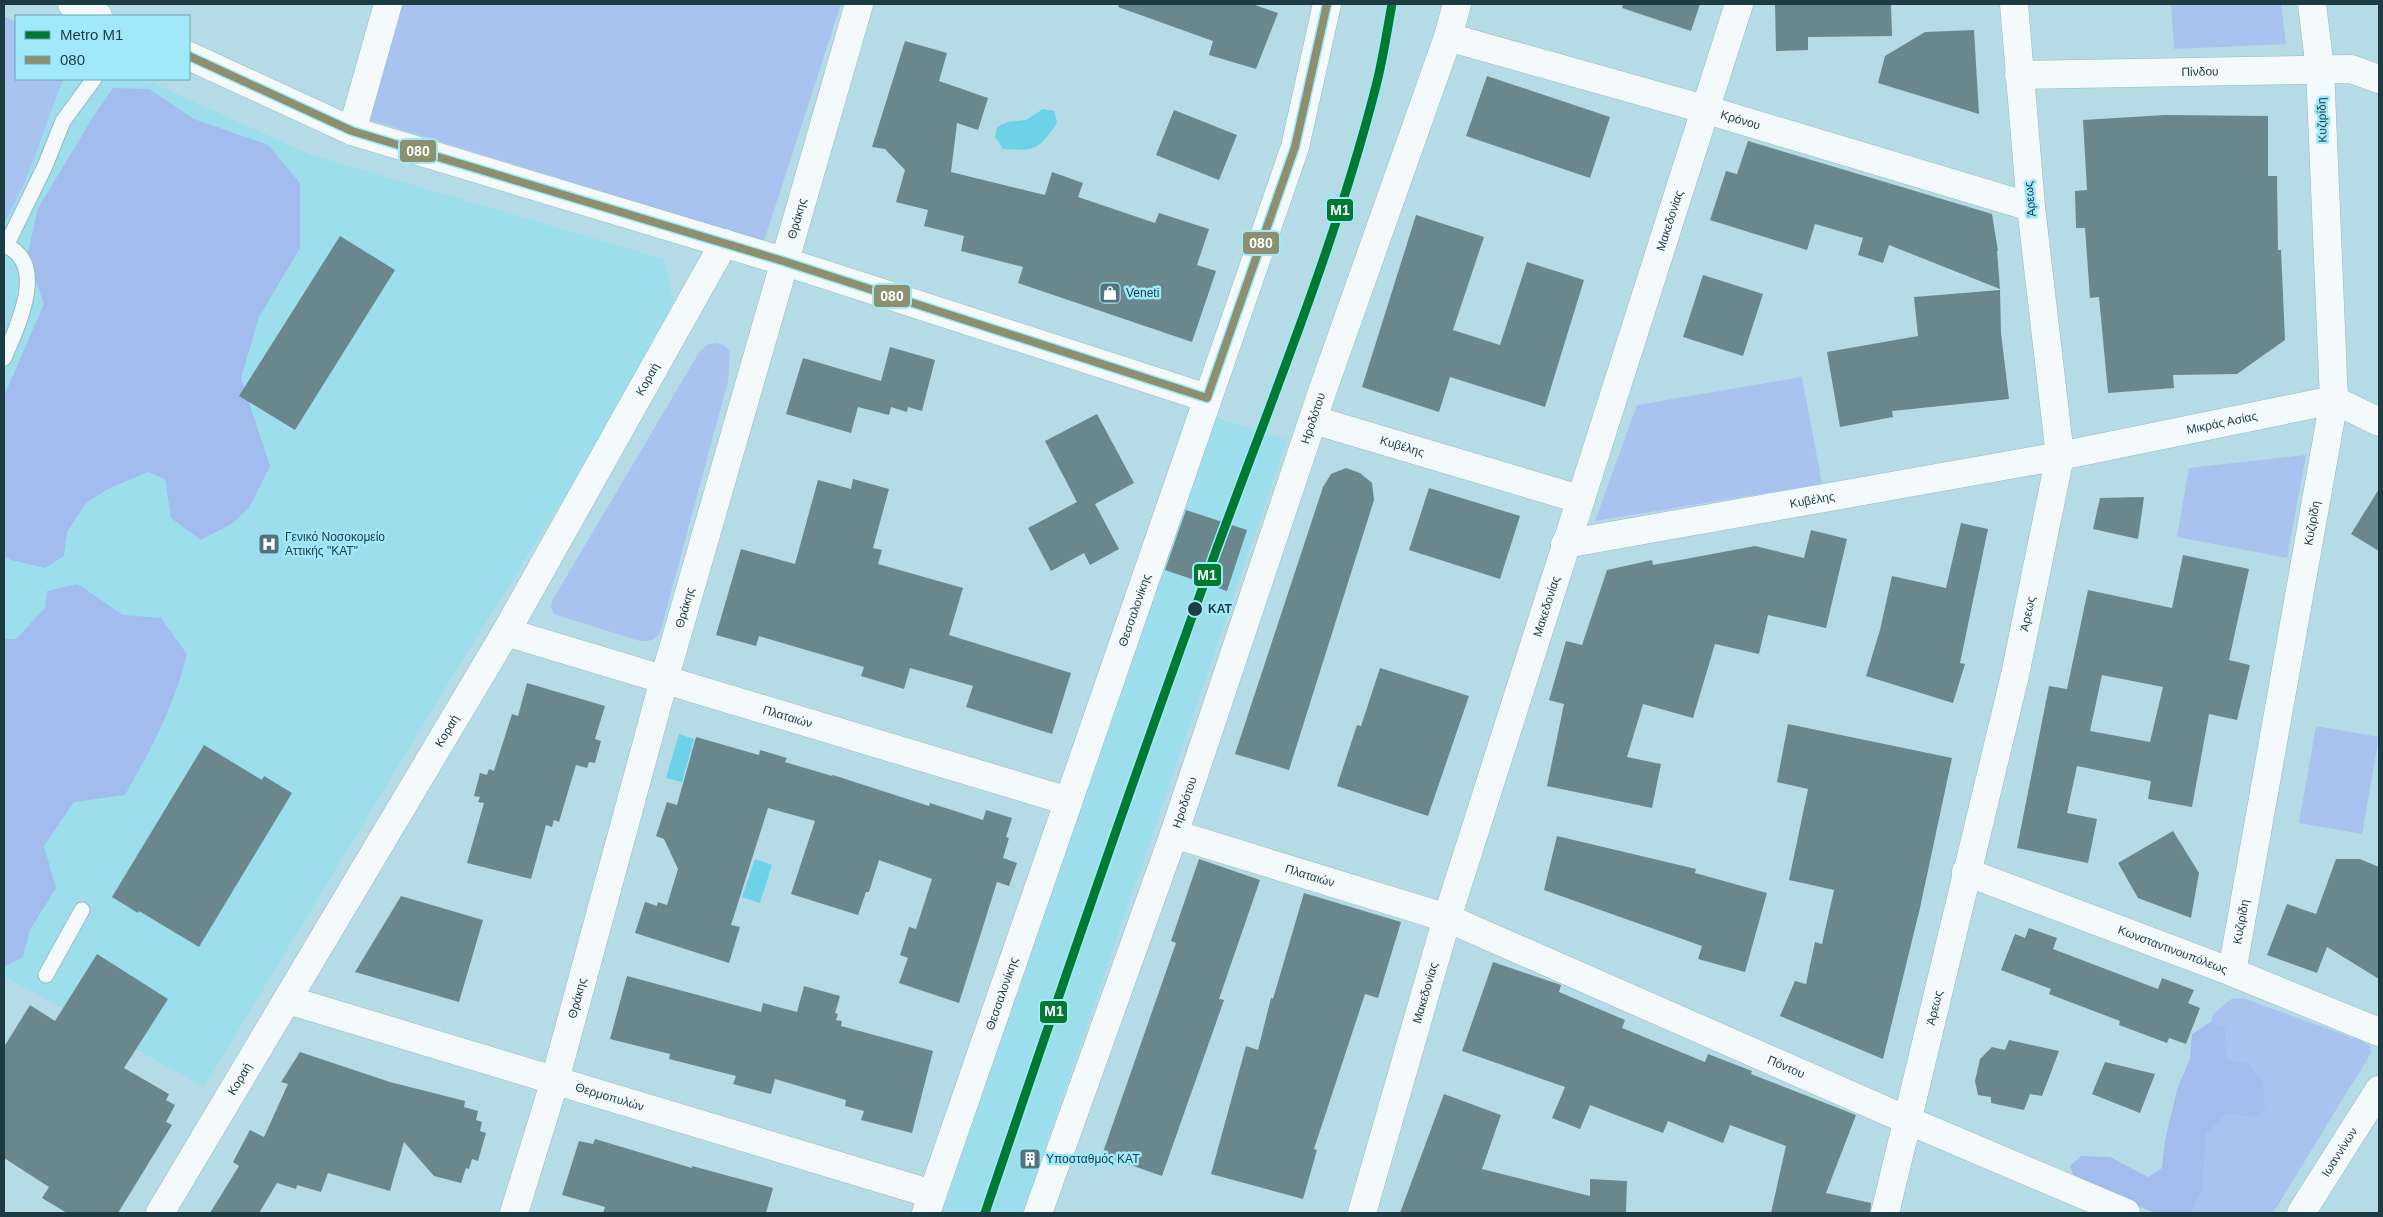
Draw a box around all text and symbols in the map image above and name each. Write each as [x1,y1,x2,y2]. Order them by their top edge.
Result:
legend [15,15,190,80]
text: Metro Μ1 [60,26,123,43]
text: 080 [60,51,85,68]
street label: Πίνδου [2181,64,2219,79]
street label: Κυζιρίδη [2314,97,2330,143]
street label: Κρόνου [1719,107,1762,132]
line badge: 080 [399,139,437,163]
text: 080 [406,143,430,159]
street label: Άρεως [2021,180,2039,217]
street label: Μακεδονίας [1653,188,1686,253]
street label: Θράκης [785,196,810,240]
line badge: Μ1 [1326,198,1354,222]
text: Μ1 [1330,202,1350,218]
line badge: 080 [1242,231,1280,255]
text: 080 [1249,235,1273,251]
shop icon: Veneti [1098,281,1122,305]
line badge: 080 [873,284,911,308]
place label: Veneti [1126,286,1159,300]
text: 080 [880,288,904,304]
street label: Κοραή [633,361,662,398]
street label: Ηροδότου [1298,391,1328,446]
street label: Μικράς Ασίας [2185,409,2259,437]
street label: Κυβέλης [1378,433,1426,460]
street label: Κυβέλης [1789,489,1836,511]
street label: Κυζιρίδη [2301,500,2323,547]
place label: Γενικό Νοσοκομείο Αττικής "ΚΑΤ" [285,530,385,558]
hospital icon: Γενικό Νοσοκομείο Αττικής "ΚΑΤ" [257,532,281,556]
line badge: Μ1 [1193,563,1222,587]
text: Μ1 [1197,567,1217,583]
street label: Θεσσαλονίκης [1116,572,1154,648]
street label: Μακεδονίας [1530,574,1563,639]
street label: Θράκης [672,586,697,630]
street label: Άρεως [2017,595,2038,632]
marker: KAT [1186,600,1204,618]
place label: KAT [1208,602,1232,616]
street label: Πλαταιών [761,703,814,731]
street label: Κοραή [432,712,462,750]
street label: Ηροδότου [1169,775,1200,830]
street label: Πλαταιών [1283,862,1336,890]
street label: Κυζιρίδη [2230,898,2252,945]
street label: Κωνσταντινουπόλεως [2116,923,2230,977]
street label: Θεσσαλονίκης [983,955,1021,1032]
street label: Μακεδονίας [1410,961,1441,1025]
street label: Θράκης [565,976,590,1020]
street label: Άρεως [1924,989,1946,1027]
line badge: Μ1 [1039,1000,1068,1024]
text: Μ1 [1044,1003,1064,1019]
street label: Πόντου [1765,1053,1807,1081]
street label: Κοραή [225,1060,255,1098]
street label: Θερμοπυλών [574,1080,646,1114]
street label: Ιωαννίνων [2319,1125,2360,1179]
building icon: Υποσταθμός ΚΑΤ [1018,1147,1042,1171]
place label: Υποσταθμός ΚΑΤ [1046,1152,1140,1166]

